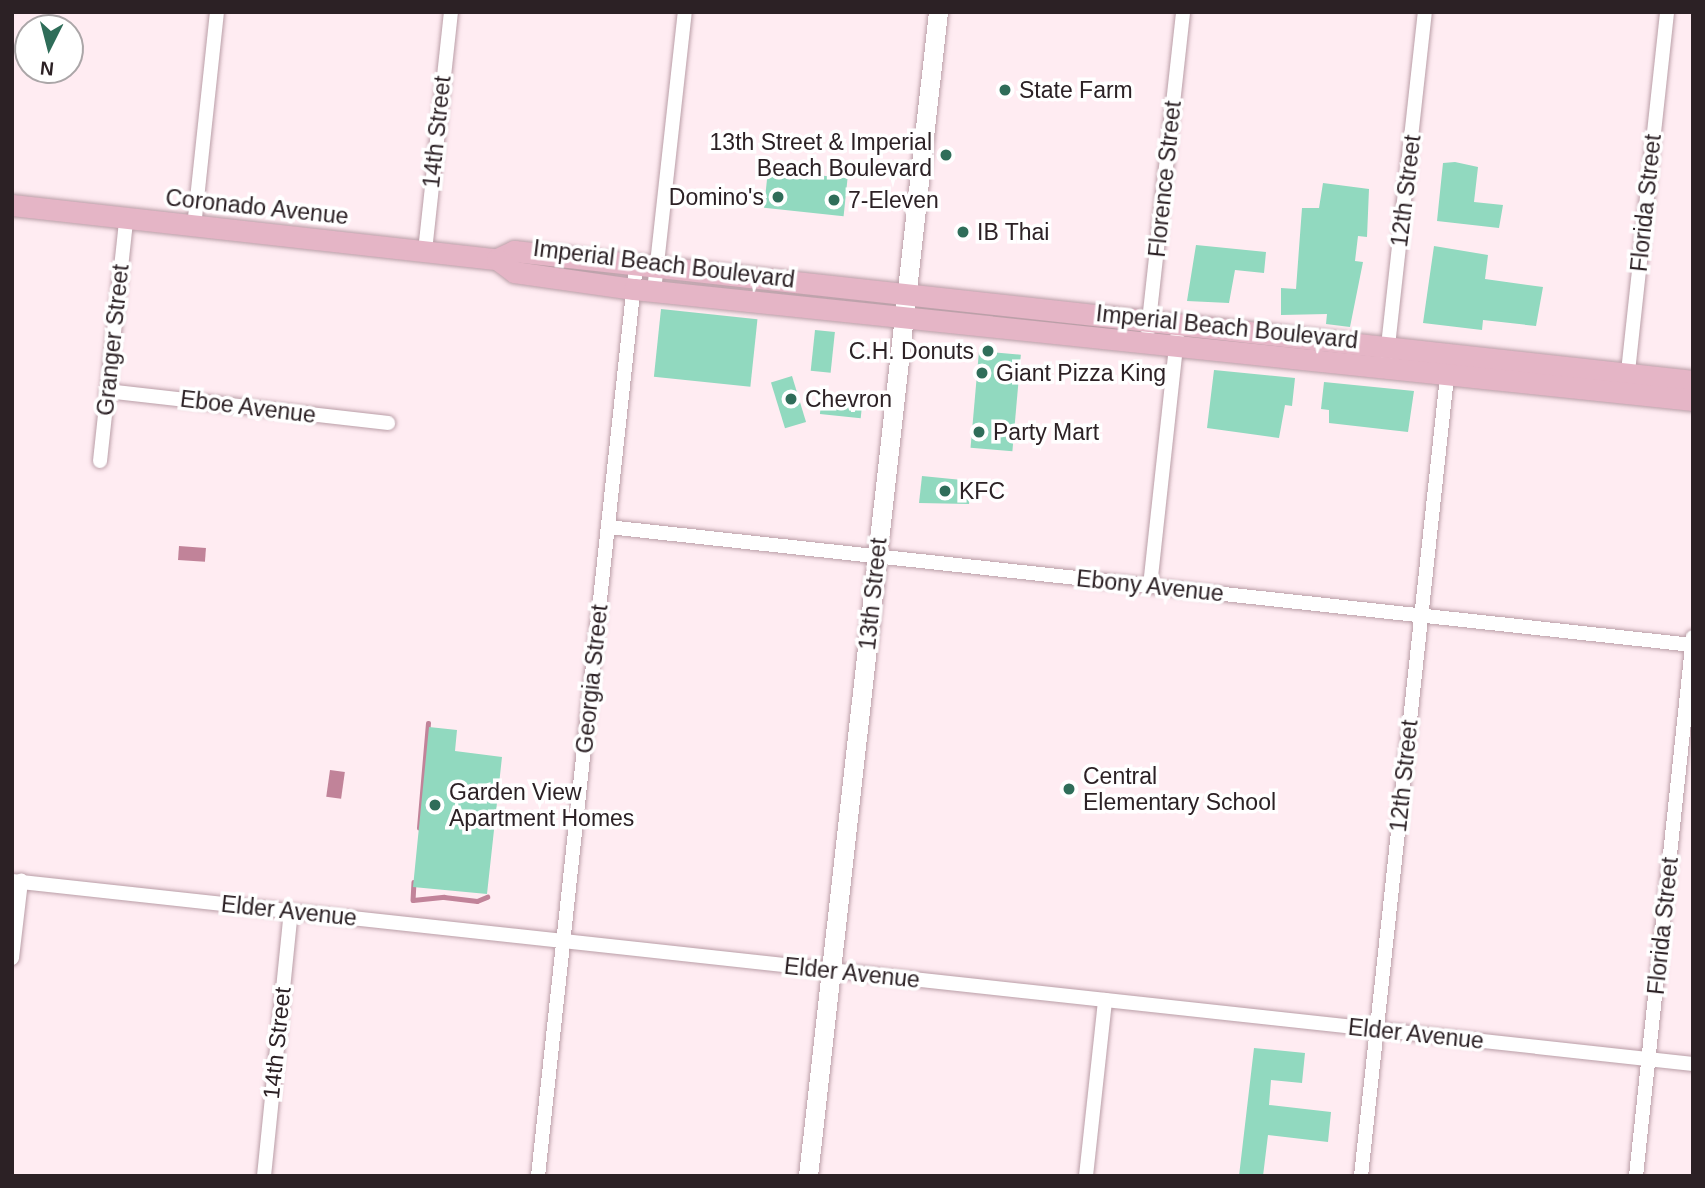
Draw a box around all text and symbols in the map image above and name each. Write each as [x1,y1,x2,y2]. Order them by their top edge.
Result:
north arrow [14,14,84,84]
text: N [39,57,55,80]
street label: 14th Street [417,75,457,189]
place label: State Farm [1019,76,1133,104]
marker: State Farm [997,82,1013,98]
street label: Florence Street [1143,99,1187,259]
place label: 13th Street & Imperial Beach Boulevard [710,128,932,182]
street label: 12th Street [1385,133,1427,249]
street label: Florida Street [1625,133,1667,273]
marker: 13th Street & Imperial Beach Boulevard [938,147,954,163]
place label: Domino's [669,183,764,211]
street label: Coronado Avenue [164,184,350,230]
place label: 7-Eleven [848,186,939,214]
marker: Domino's [770,189,786,205]
marker: 7-Eleven [826,192,842,208]
place label: IB Thai [977,218,1050,246]
marker: IB Thai [955,224,971,240]
street label: Imperial Beach Boulevard [532,234,796,294]
street label: Granger Street [91,263,135,417]
street label: Imperial Beach Boulevard [1095,300,1359,354]
place label: C.H. Donuts [849,337,974,365]
marker: C.H. Donuts [980,343,996,359]
place label: Giant Pizza King [996,359,1166,387]
marker: Giant Pizza King [974,365,990,381]
street label: Eboe Avenue [178,385,318,429]
place label: Chevron [805,385,892,413]
marker: Chevron [783,391,799,407]
place label: Party Mart [993,418,1099,446]
marker: Party Mart [971,424,987,440]
place label: KFC [959,477,1005,505]
marker: KFC [937,483,953,499]
street label: 13th Street [853,537,893,651]
street label: Ebony Avenue [1074,564,1226,608]
street label: Georgia Street [570,603,614,755]
street label: 12th Street [1384,719,1424,833]
place label: Central Elementary School [1083,762,1276,816]
place label: Garden View Apartment Homes [449,778,634,832]
marker: Central Elementary School [1061,781,1077,797]
marker: Garden View Apartment Homes [427,797,443,813]
street label: Florida Street [1642,856,1684,996]
street label: Elder Avenue [219,890,359,932]
street label: Elder Avenue [782,952,922,994]
street label: 14th Street [257,986,297,1100]
street label: Elder Avenue [1346,1013,1486,1055]

